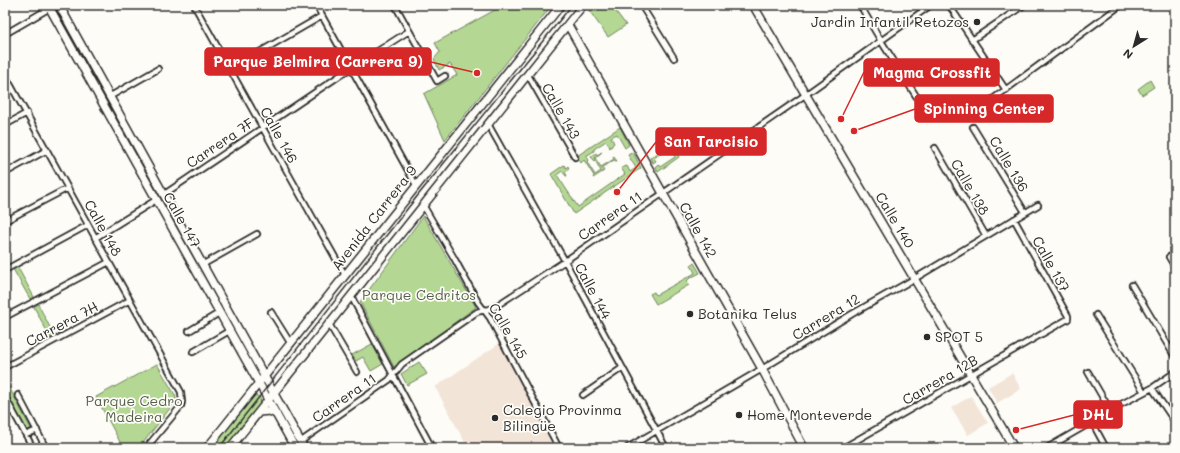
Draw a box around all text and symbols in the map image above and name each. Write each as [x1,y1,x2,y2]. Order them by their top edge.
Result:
place label: Jardin Infantil Retozos [811,12,969,31]
marker: Jardin Infantil Retozos [972,17,982,27]
north arrow [1114,26,1154,66]
text: N [1120,46,1136,63]
callout: Parque Belmira (Carrera 9) [205,48,431,75]
text: Parque Belmira (Carrera 9) [213,51,423,71]
callout: Magma Crossfit [864,59,999,86]
text: Magma Crossfit [873,62,991,82]
street label: Calle 143 [538,79,585,142]
callout: Spinning Center [915,95,1053,122]
text: Spinning Center [923,98,1045,118]
street label: Calle 146 [256,103,303,166]
street label: Carrera 7F [182,113,257,172]
callout: San Tarcisio [656,128,766,155]
text: San Tarcisio [664,131,758,151]
street label: Calle 136 [985,132,1033,195]
street label: Calle 138 [947,155,994,218]
street label: Avenida Carrera 9 [327,161,421,274]
street label: Carrera 11 [574,187,646,245]
street label: Calle 147 [159,188,206,251]
street label: Calle 140 [871,188,920,252]
street label: Calle 148 [80,196,127,259]
street label: Calle 142 [675,198,722,261]
street label: Calle 137 [1028,232,1075,295]
street label: Calle 144 [571,259,617,323]
park label: Parque Cedritos [362,285,476,304]
street label: Carrera 12 [788,289,863,344]
street label: Carrera 7H [22,297,101,351]
street label: Calle 145 [485,299,532,362]
place label: Botanika Telus [698,304,797,323]
marker: Botanika Telus [685,309,695,319]
place label: SPOT 5 [935,327,983,346]
marker: SPOT 5 [922,332,932,342]
street label: Carrera 12B [898,350,981,409]
street label: Carrera 11 [308,369,380,427]
park label: Parque Cedro Madeira [86,391,182,426]
place label: Colegio Provinma Bilingüe [503,400,622,435]
callout: DHL [1074,401,1122,428]
text: DHL [1082,404,1114,424]
place label: Home Monteverde [747,405,872,424]
marker: Home Monteverde [734,410,744,420]
marker: Colegio Provinma Bilingüe [490,413,500,423]

